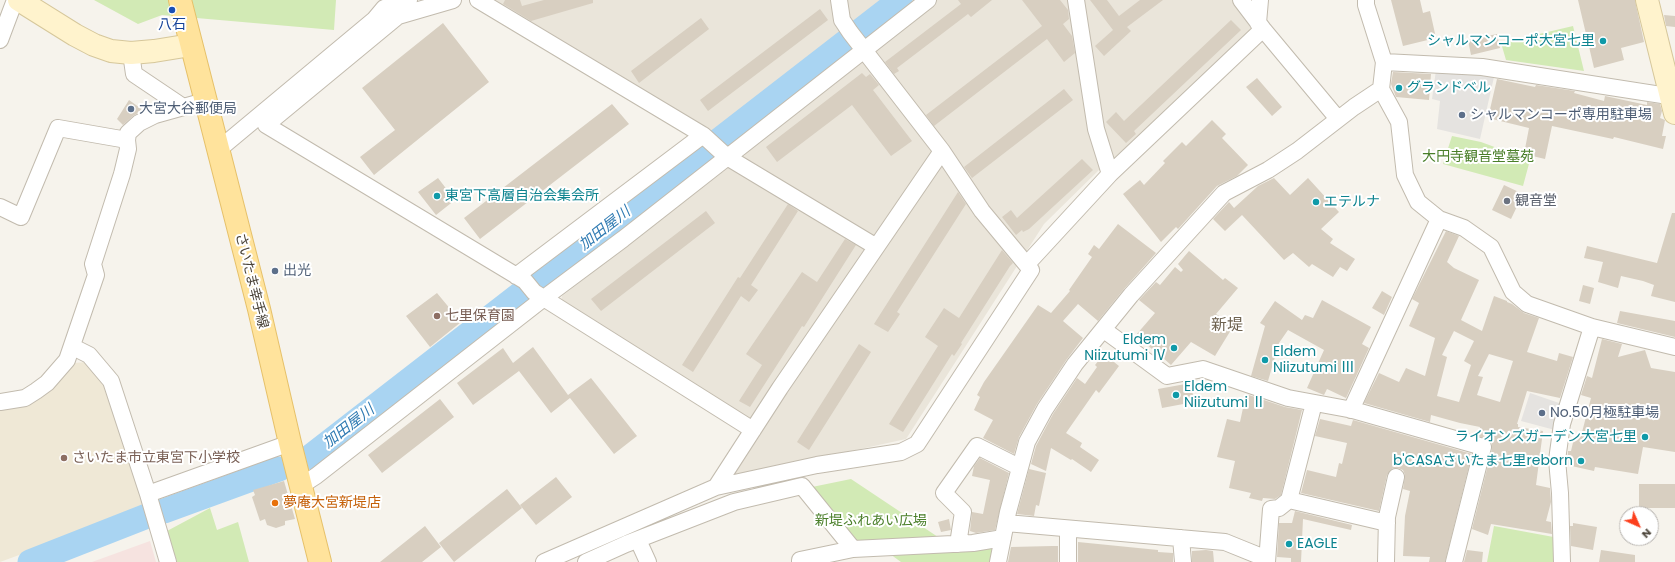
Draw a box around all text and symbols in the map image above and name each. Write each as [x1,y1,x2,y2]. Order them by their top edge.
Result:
marker: 八石 [167,5,177,15]
place label: 八石 [158,17,186,33]
place label: シャルマンコーポ大宮七里 [1427,33,1595,49]
marker: シャルマンコーポ大宮七里 [1598,36,1608,46]
place label: グランドベル [1407,80,1491,96]
marker: グランドベル [1394,83,1404,93]
place label: 大宮大谷郵便局 [139,101,237,117]
marker: 大宮大谷郵便局 [126,104,136,114]
place label: シャルマンコーポ専用駐車場 [1470,107,1652,123]
marker: シャルマンコーポ専用駐車場 [1457,110,1467,120]
park label: 大円寺観音堂墓苑 [1422,149,1534,165]
place label: 東宮下高層自治会集会所 [445,188,599,204]
marker: 東宮下高層自治会集会所 [432,191,442,201]
place label: 観音堂 [1515,193,1557,209]
place label: エテルナ [1324,194,1380,210]
marker: 観音堂 [1502,196,1512,206]
marker: エテルナ [1311,197,1321,207]
water label: 加田屋川 [576,203,634,255]
street label: さいたま幸手線 [231,231,271,331]
place label: 出光 [283,263,311,279]
marker: 出光 [270,266,280,276]
place label: 七里保育園 [445,308,515,324]
marker: 七里保育園 [432,311,442,321]
district label: 新堤 [1211,316,1243,336]
place label: Eldem Niizutumi Ⅳ [1084,332,1166,364]
marker: Eldem Niizutumi Ⅳ [1169,343,1179,353]
place label: Eldem Niizutumi Ⅲ [1273,344,1355,376]
marker: Eldem Niizutumi Ⅲ [1260,355,1270,365]
place label: Eldem Niizutumi Ⅱ [1184,379,1266,412]
marker: Eldem Niizutumi Ⅱ [1171,390,1181,400]
water label: 加田屋川 [320,401,378,453]
place label: No.50月極駐車場 [1550,405,1659,421]
marker: No.50月極駐車場 [1537,408,1547,418]
place label: ライオンズガーデン大宮七里 [1455,429,1637,445]
marker: ライオンズガーデン大宮七里 [1640,432,1650,442]
place label: さいたま市立東宮下小学校 [72,450,240,466]
marker: さいたま市立東宮下小学校 [59,453,69,463]
place label: b'CASAさいたま七里reborn [1393,453,1573,469]
marker: b'CASAさいたま七里reborn [1576,456,1586,466]
place label: 夢庵大宮新堤店 [283,495,381,511]
marker: 夢庵大宮新堤店 [270,498,280,508]
north arrow [1619,506,1659,546]
park label: 新堤ふれあい広場 [815,513,927,529]
text: N [1638,525,1655,542]
place label: EAGLE [1297,536,1338,552]
marker: EAGLE [1284,539,1294,549]

